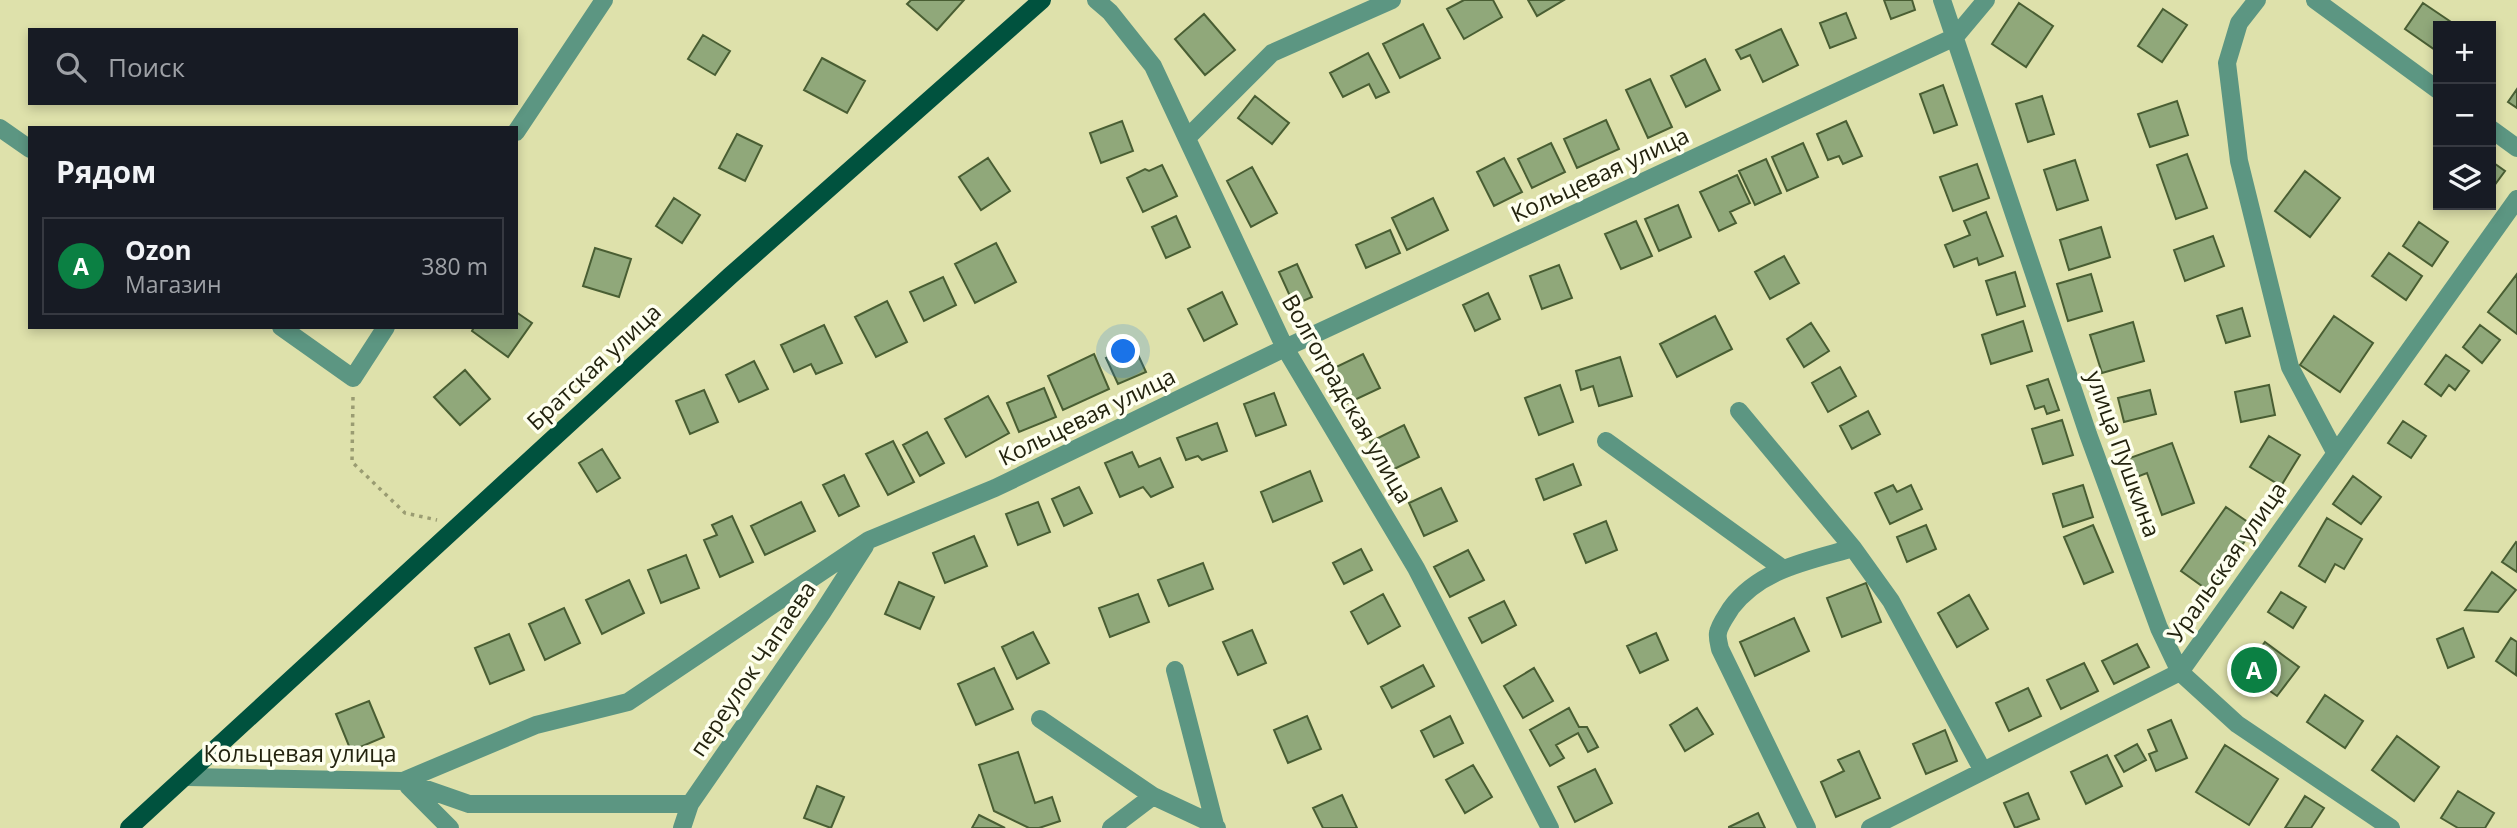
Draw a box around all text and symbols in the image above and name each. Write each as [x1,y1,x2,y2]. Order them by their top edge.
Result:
map controls [2433,21,2496,210]
button: + [2433,21,2496,84]
search box [28,28,518,105]
icon: search [52,48,90,86]
text: Поиск [108,49,185,85]
button: − [2433,84,2496,147]
street label: Кольцевая улица [1505,119,1694,229]
button: layers [2433,147,2496,210]
text: Рядом [56,151,156,192]
text: Ozon [125,232,192,268]
text: A [73,250,89,282]
text: 380 m [421,250,488,282]
text: Магазин [125,268,221,300]
street label: Волгоградская улица [1275,288,1421,509]
street label: Братская улица [519,296,667,437]
your location [1106,334,1140,368]
street label: Кольцевая улица [993,359,1180,473]
street label: улица Пушкина [2079,366,2169,541]
street label: Уральская улица [2159,475,2293,648]
street label: переулок Чапаева [682,574,823,762]
pin: A [2231,644,2277,696]
street label: Кольцевая улица [203,737,397,769]

